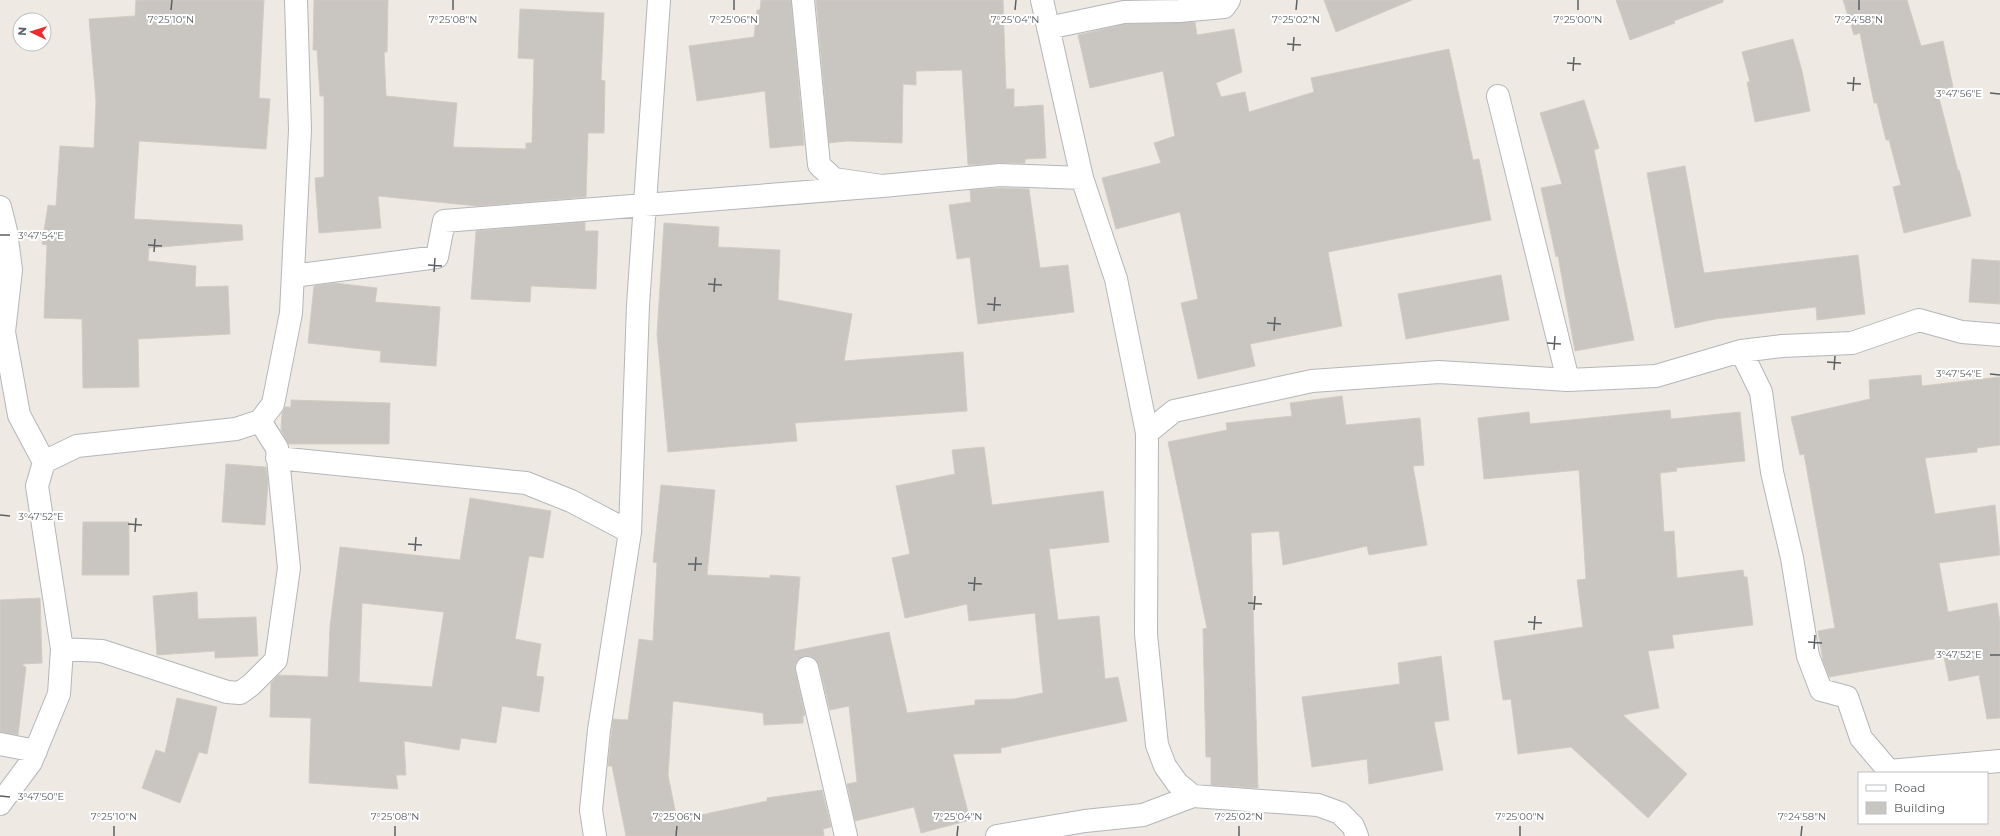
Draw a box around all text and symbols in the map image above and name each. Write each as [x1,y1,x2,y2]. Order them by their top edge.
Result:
north arrow [12,12,52,52]
text: 7°25'10"N [148,13,194,26]
text: 7°25'08"N [429,13,477,26]
text: 7°25'06"N [710,13,758,26]
text: 7°25'04"N [991,13,1039,26]
text: 7°25'02"N [1272,13,1320,26]
text: 7°25'00"N [1553,13,1603,26]
text: 7°24'58"N [1835,13,1883,26]
text: N [15,26,29,36]
text: 3°47'56"E [1936,87,1982,100]
text: 3°47'54"E [18,229,64,242]
text: 3°47'54"E [1936,367,1982,380]
text: 3°47'52"E [18,510,64,523]
text: 3°47'52"E [1936,648,1982,661]
legend [1858,772,1988,824]
text: Road [1894,780,1925,795]
text: 3°47'50"E [18,790,65,803]
text: Building [1894,800,1945,815]
text: 7°25'10"N [91,810,137,823]
text: 7°25'08"N [371,810,419,823]
text: 7°25'06"N [653,810,701,823]
text: 7°25'04"N [934,810,982,823]
text: 7°25'02"N [1215,810,1263,823]
text: 7°25'00"N [1495,810,1545,823]
text: 7°24'58"N [1778,810,1826,823]

